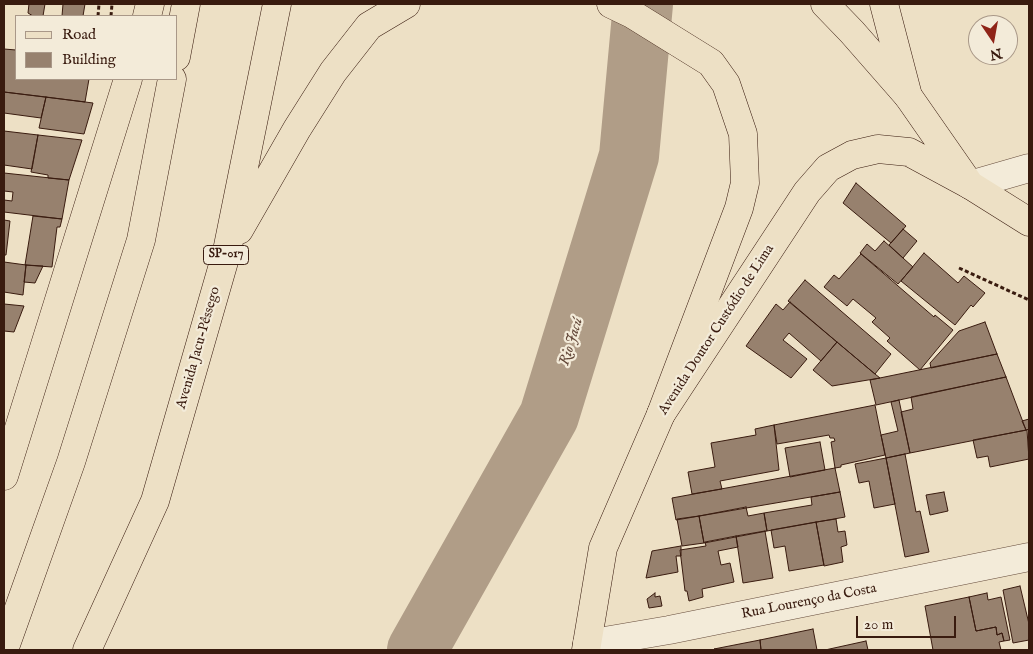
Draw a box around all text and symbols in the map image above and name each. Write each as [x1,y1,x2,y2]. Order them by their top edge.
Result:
legend [15,15,178,80]
north arrow [968,15,1018,65]
text: Road [62,25,96,44]
text: N [988,44,1004,64]
text: Building [62,50,116,69]
street label: Avenida Doutor Custódio de Lima [656,242,778,418]
road number: SP-017 [204,246,248,264]
street label: Avenida Jacu-Pêssego [174,285,224,411]
water label: Rio Jacú [556,316,588,368]
street label: Rua Lourenço da Costa [740,581,878,623]
scale bar [858,606,958,638]
text: 20 m [864,615,893,634]

